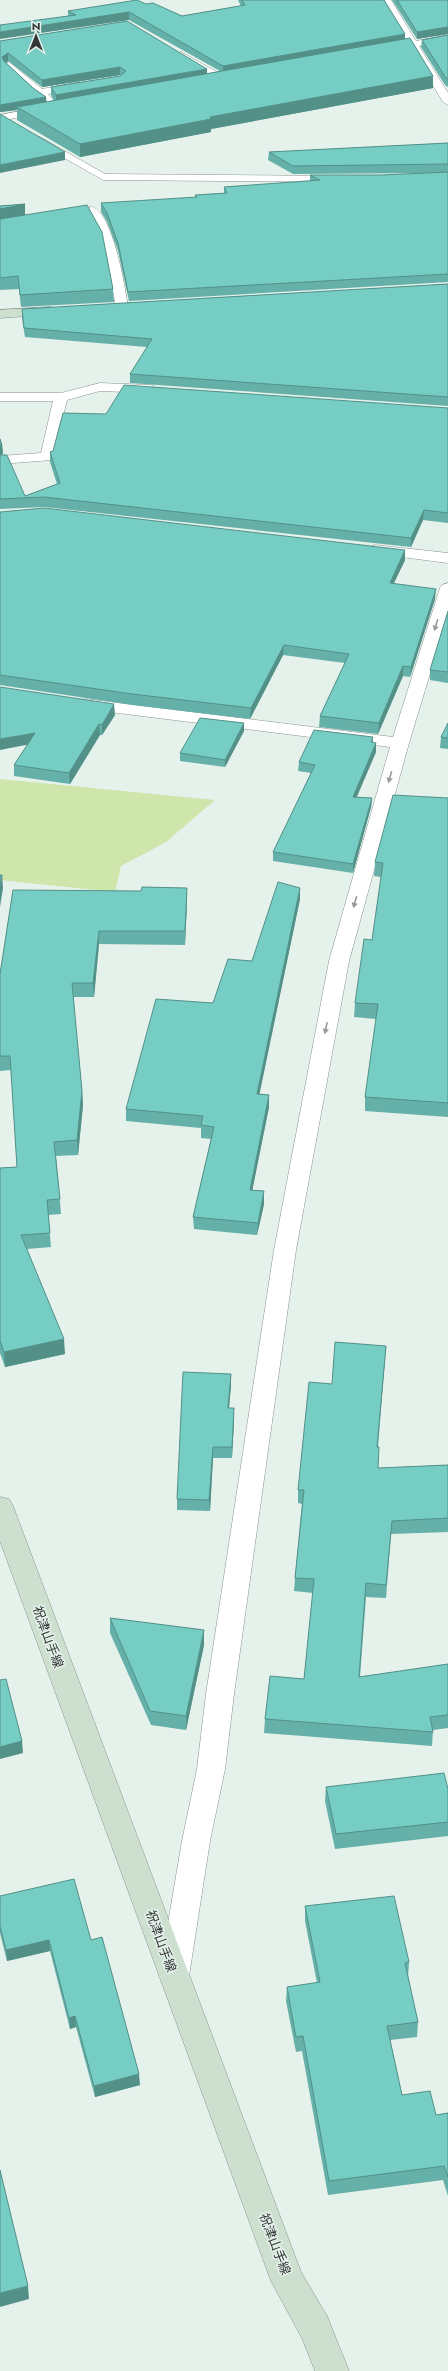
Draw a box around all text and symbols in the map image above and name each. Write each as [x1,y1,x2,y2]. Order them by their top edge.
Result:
north arrow [16,16,56,56]
text: N [32,18,40,34]
one-way arrow [433,620,439,632]
one-way arrow [387,770,393,783]
one-way arrow [352,895,358,908]
one-way arrow [323,1022,329,1034]
street label: 祝津山手線 [28,1603,68,1671]
street label: 祝津山手線 [141,1907,181,1975]
street label: 祝津山手線 [254,2210,296,2278]

